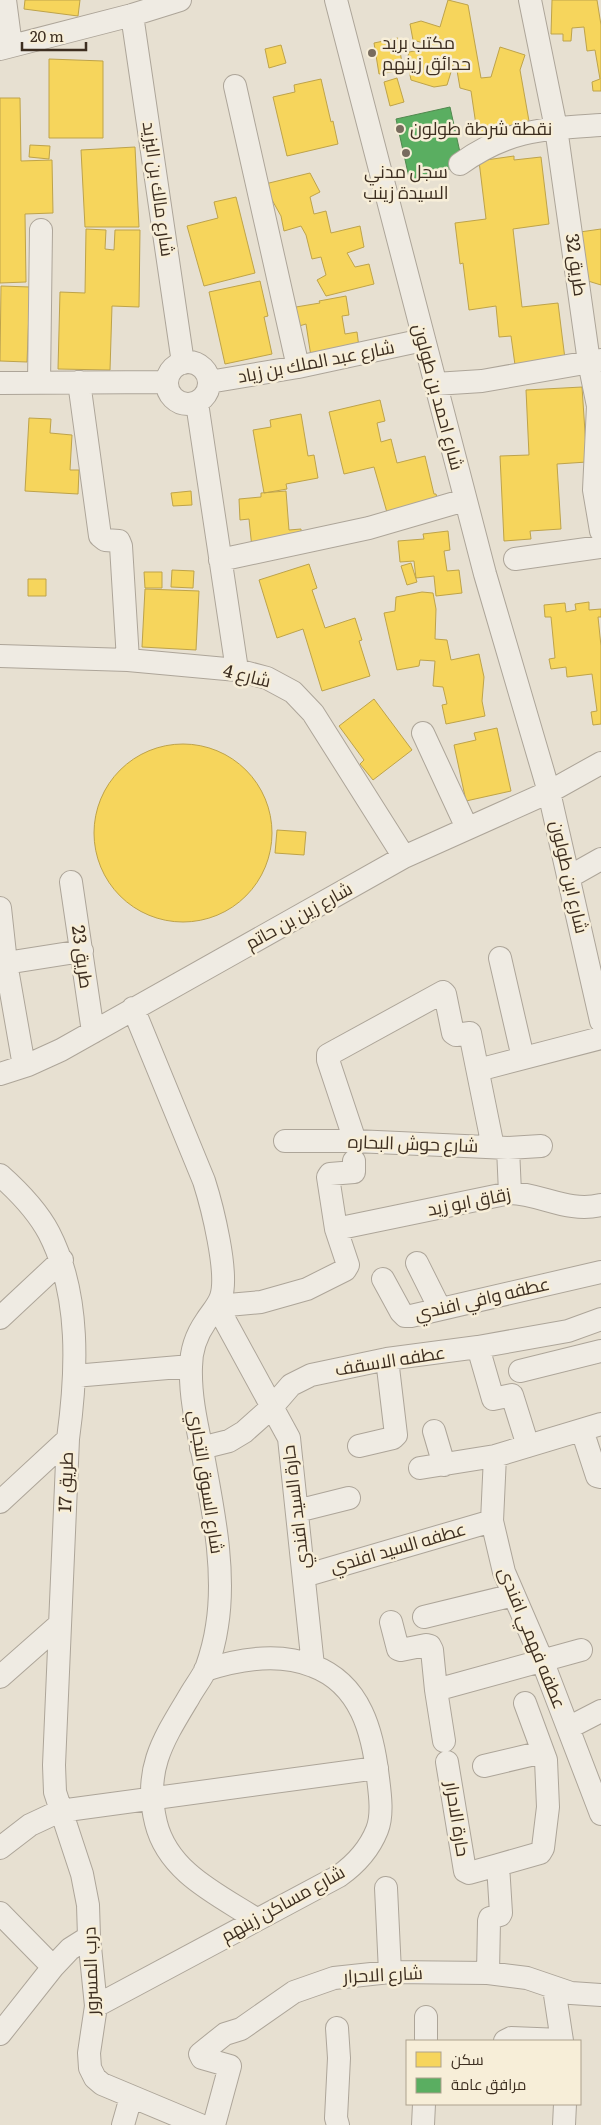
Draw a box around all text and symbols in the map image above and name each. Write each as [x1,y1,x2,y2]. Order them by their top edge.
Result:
scale bar [22,20,86,52]
text: 20 m [30,24,64,47]
place label: مكتب بريد حدائق زينهم [382,28,471,76]
marker: مكتب بريد حدائق زينهم [366,47,378,59]
place label: نقطة شرطة طولون [410,114,552,141]
street label: شارع مالك بن اليزيد [137,120,182,258]
marker: نقطة شرطة طولون [394,123,406,135]
marker: سجل مدني السيدة زينب [400,147,412,159]
place label: سجل مدني السيدة زينب [363,157,449,205]
street label: طريق 32 [560,232,595,298]
street label: شارع احمد بن طولون [407,320,472,473]
street label: شارع عبد الملك بن زياد [235,332,397,389]
street label: شارع 4 [221,656,274,693]
street label: شارع ابن طولون [544,817,597,936]
street label: شارع زين بن حاتم [240,874,357,955]
street label: طريق 23 [66,923,101,990]
street label: شارع حوش البحاره [347,1127,479,1158]
street label: زقاق ابو زيد [425,1179,513,1222]
street label: عطفه وافي افندي [411,1269,552,1328]
street label: عطفه الاسقف [333,1337,447,1382]
street label: شارع السوق التجاري [181,1408,232,1556]
street label: حارة السيد افندي [274,1443,317,1571]
street label: طريق 17 [50,1451,79,1513]
street label: عطفه السيد افندي [326,1514,469,1581]
street label: عطفه فهمي افندى [491,1562,574,1713]
street label: حارة الاحرار [439,1778,478,1858]
street label: شارع مساكن زينهم [215,1857,349,1948]
street label: درب المسرور [74,1926,105,2017]
street label: شارع الاحرار [341,1958,424,1989]
legend [406,2040,581,2105]
text: سكن [451,2047,484,2070]
text: مرافق عامة [451,2072,526,2095]

